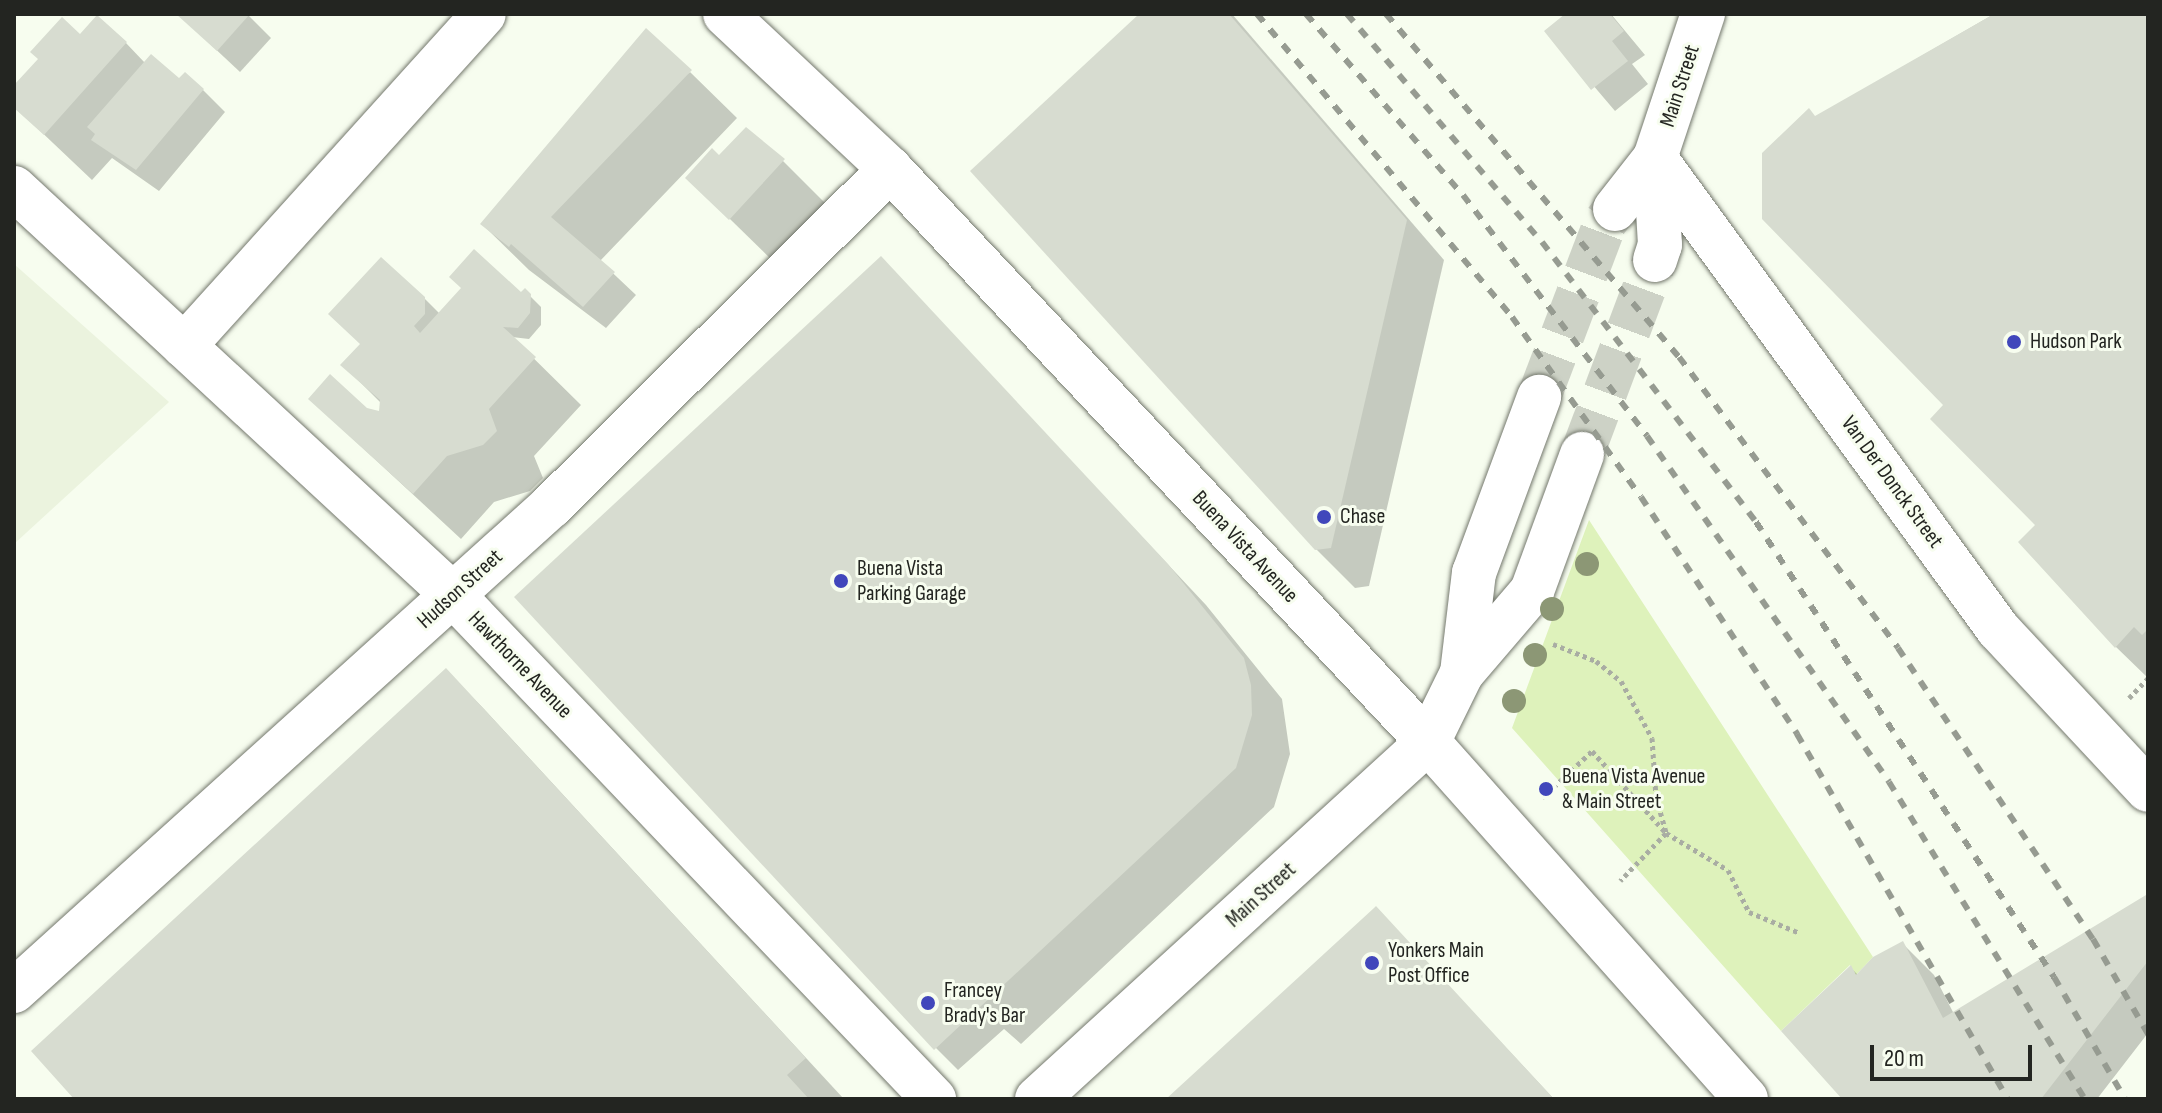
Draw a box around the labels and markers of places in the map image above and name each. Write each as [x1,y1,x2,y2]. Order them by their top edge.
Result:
place label: Hudson Park [2030,329,2122,355]
marker: Hudson Park [2005,333,2023,351]
place label: Chase [1340,504,1385,530]
marker: Chase [1315,508,1333,526]
place label: Buena Vista Parking Garage [857,555,966,606]
marker: Buena Vista Parking Garage [832,572,850,590]
place label: Buena Vista Avenue & Main Street [1562,763,1705,814]
marker: Buena Vista Avenue & Main Street [1537,780,1555,798]
place label: Yonkers Main Post Office [1388,937,1484,988]
marker: Yonkers Main Post Office [1363,954,1381,972]
place label: Francey Brady's Bar [944,977,1025,1028]
marker: Francey Brady's Bar [919,994,937,1012]

